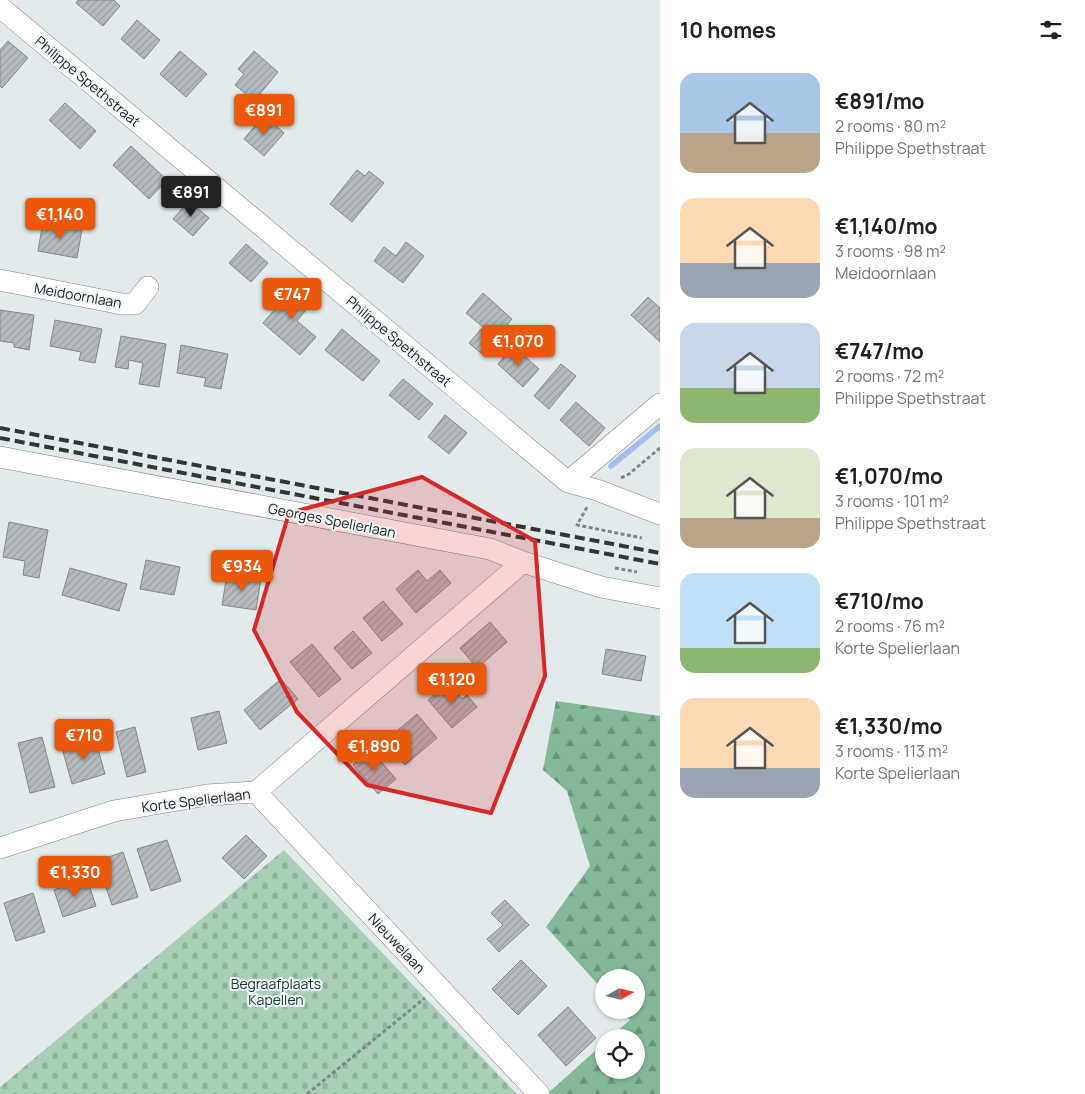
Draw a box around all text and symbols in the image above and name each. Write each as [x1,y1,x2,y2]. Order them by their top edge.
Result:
text: 10 homes [680,16,776,44]
icon: filters [1037,16,1065,44]
street label: Philippe Spethstraat [31,31,145,131]
text: €891/mo [835,87,925,115]
icon: home [720,93,780,153]
pin: €891 [234,94,294,136]
text: €891 [245,99,283,121]
text: 2 rooms · 80 m² [835,115,946,137]
text: Philippe Spethstraat [835,137,986,159]
pin: €891 [161,176,221,218]
text: €891 [172,181,210,203]
pin: €1,140 [19,198,101,240]
text: €1,140 [36,203,84,225]
text: €1,140/mo [835,212,937,240]
icon: home [720,218,780,278]
text: 3 rooms · 98 m² [835,240,946,262]
text: Meidoornlaan [835,262,936,284]
street label: Meidoornlaan [33,278,123,312]
pin: €747 [262,278,322,320]
text: €747 [273,283,311,305]
street label: Philippe Spethstraat [342,291,456,391]
pin: €1,070 [477,324,559,367]
text: €1,070 [492,330,544,352]
text: €747/mo [835,337,924,365]
icon: home [720,343,780,403]
text: 2 rooms · 72 m² [835,365,944,387]
text: Philippe Spethstraat [835,387,986,409]
text: €1,070/mo [835,462,943,490]
icon: home [720,468,780,528]
text: 3 rooms · 101 m² [835,490,949,512]
street label: Georges Spelierlaan [267,498,397,542]
text: Philippe Spethstraat [835,512,986,534]
pin: €934 [212,550,272,592]
text: €934 [222,555,262,577]
text: €710/mo [835,587,924,615]
icon: home [720,593,780,653]
text: 2 rooms · 76 m² [835,615,945,637]
text: Korte Spelierlaan [835,637,960,659]
pin: €1,120 [411,662,493,705]
text: €1,120 [428,668,476,690]
text: €1,330/mo [835,712,942,740]
pin: €710 [54,718,114,761]
icon: home [720,718,780,778]
text: €710 [66,724,103,746]
pin: €1,890 [333,730,415,772]
text: €1,890 [348,735,400,757]
text: 3 rooms · 113 m² [835,740,948,762]
text: Korte Spelierlaan [835,762,960,784]
street label: Korte Spelierlaan [141,784,251,816]
pin: €1,330 [34,856,116,898]
text: €1,330 [49,861,101,883]
street label: Nieuwelaan [364,909,430,977]
north arrow [595,969,645,1019]
map controls [595,969,645,1079]
park label: Begraafplaats Kapellen [231,974,321,1009]
button: locate [595,1029,645,1079]

